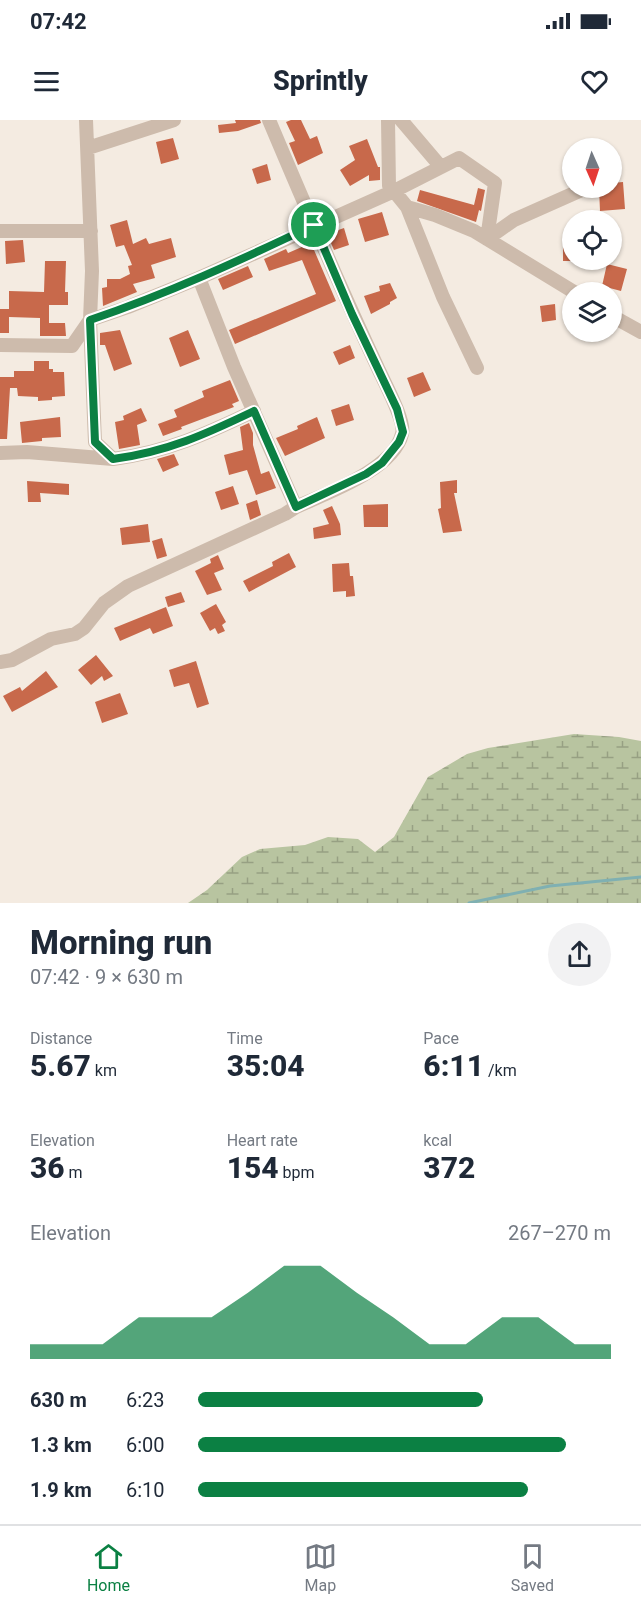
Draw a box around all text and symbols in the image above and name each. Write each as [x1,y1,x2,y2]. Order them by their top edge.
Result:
text: 07:42 [30,9,87,34]
icon: menu [30,65,63,98]
text: Sprintly [273,65,368,97]
icon: heart [578,65,611,98]
north arrow [562,138,622,198]
map controls [562,138,622,342]
pin [288,199,339,250]
icon: arrive [297,208,330,241]
button: locate [562,210,622,270]
button: layers [562,282,622,342]
text: Morning run [30,923,212,962]
button: share [548,923,611,986]
text: 07:42 · 9 × 630 m [30,965,183,989]
text: Distance [30,1029,92,1048]
text: Time [227,1029,263,1048]
text: Pace [423,1029,459,1048]
text: 5.67 [30,1048,91,1083]
text: 35:04 [227,1048,305,1083]
text: 6:11 [423,1048,484,1083]
text: km [91,1061,117,1080]
text: /km [484,1061,517,1080]
text: Elevation [30,1131,95,1150]
text: Heart rate [227,1131,298,1150]
text: kcal [423,1131,452,1150]
text: 36 [30,1150,65,1185]
text: 154 [227,1150,279,1185]
text: 372 [423,1150,475,1185]
text: m [65,1163,83,1182]
text: bpm [279,1163,315,1182]
text: Elevation [30,1221,111,1245]
text: 267–270 m [508,1221,611,1245]
text: 630 m [30,1388,87,1412]
text: 6:23 [126,1388,165,1412]
text: 1.3 km [30,1433,92,1457]
text: 6:00 [126,1433,165,1457]
text: 1.9 km [30,1478,92,1502]
text: 6:10 [126,1478,165,1502]
tab: Home [87,1540,130,1595]
tab: Map [304,1540,337,1595]
tab: Saved [511,1540,554,1595]

